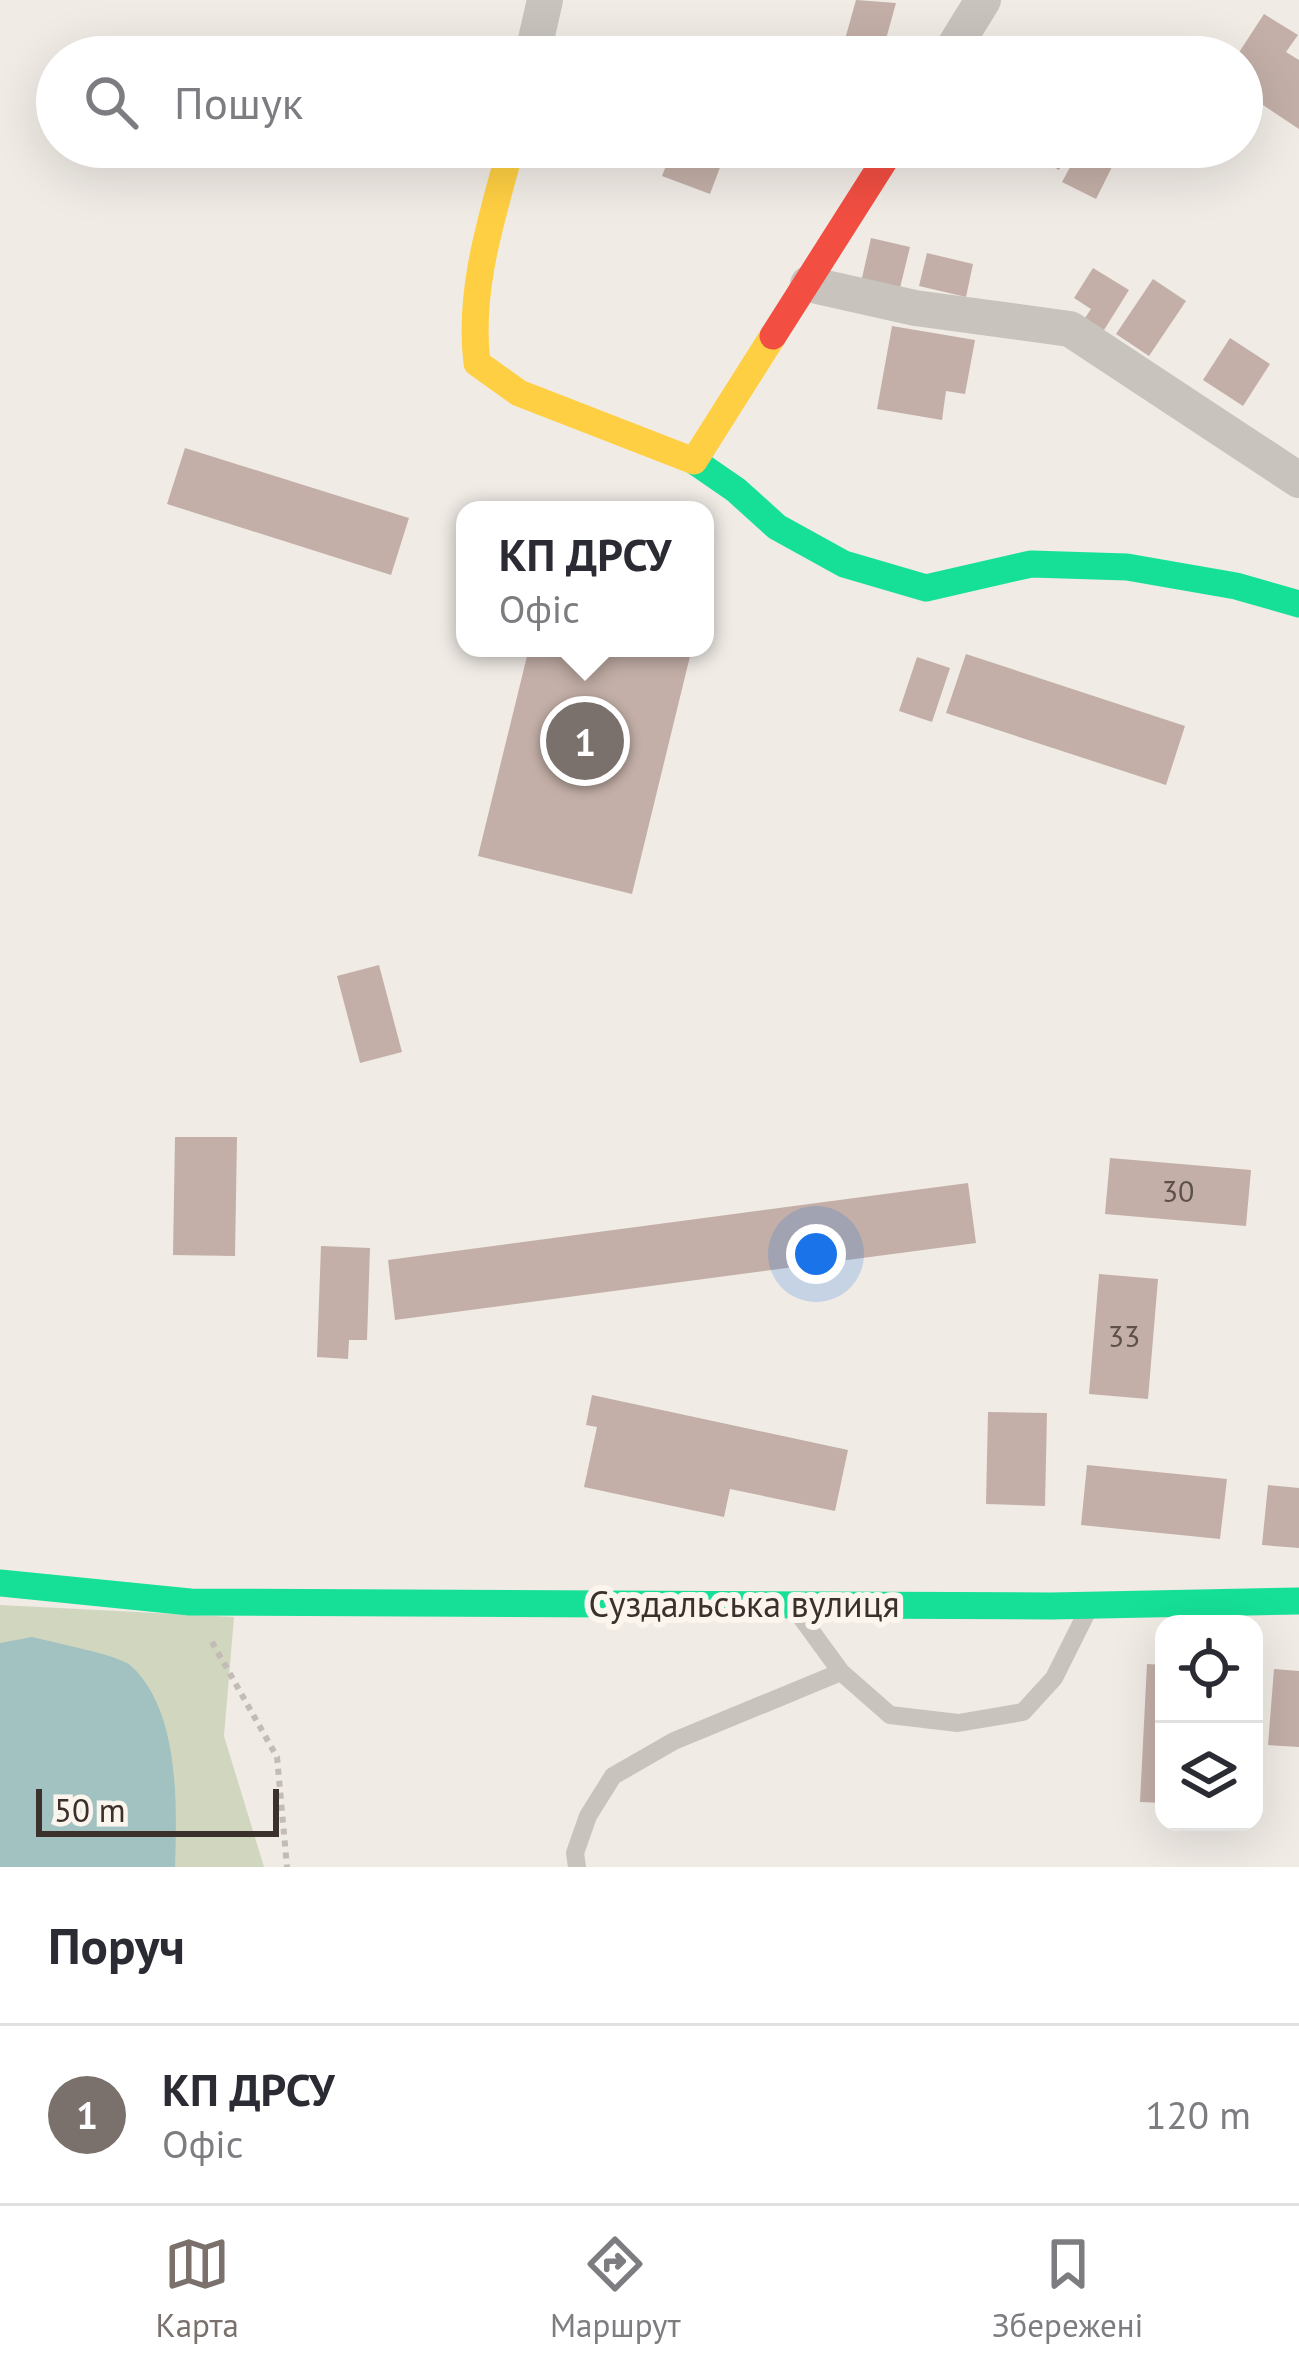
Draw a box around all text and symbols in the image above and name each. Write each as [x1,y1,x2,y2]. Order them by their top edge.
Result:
search box [36,36,1263,168]
icon: search [78,69,144,135]
text: Пошук [174,73,303,131]
popup [456,501,714,657]
text: КП ДРСУ [499,525,671,583]
text: Офіс [499,583,580,634]
pin: 1 [546,696,624,786]
house number: 30 [1162,1171,1194,1210]
your location [786,1224,846,1284]
house number: 33 [1108,1316,1140,1355]
street label: Суздальська вулиця [588,1580,900,1627]
map controls [1155,1615,1263,1831]
button: locate [1155,1615,1263,1723]
button: layers [1155,1723,1263,1831]
scale bar [36,1783,279,1836]
text: 50 m [54,1788,126,1831]
text: Поруч [48,1912,185,1978]
text: КП ДРСУ [162,2060,335,2118]
text: 1 [76,2089,98,2140]
text: 120 m [1145,2089,1251,2140]
text: Офіс [162,2118,243,2169]
tab: Карта [156,2231,239,2346]
tab: Маршрут [550,2231,681,2346]
tab: Збережені [992,2231,1143,2346]

